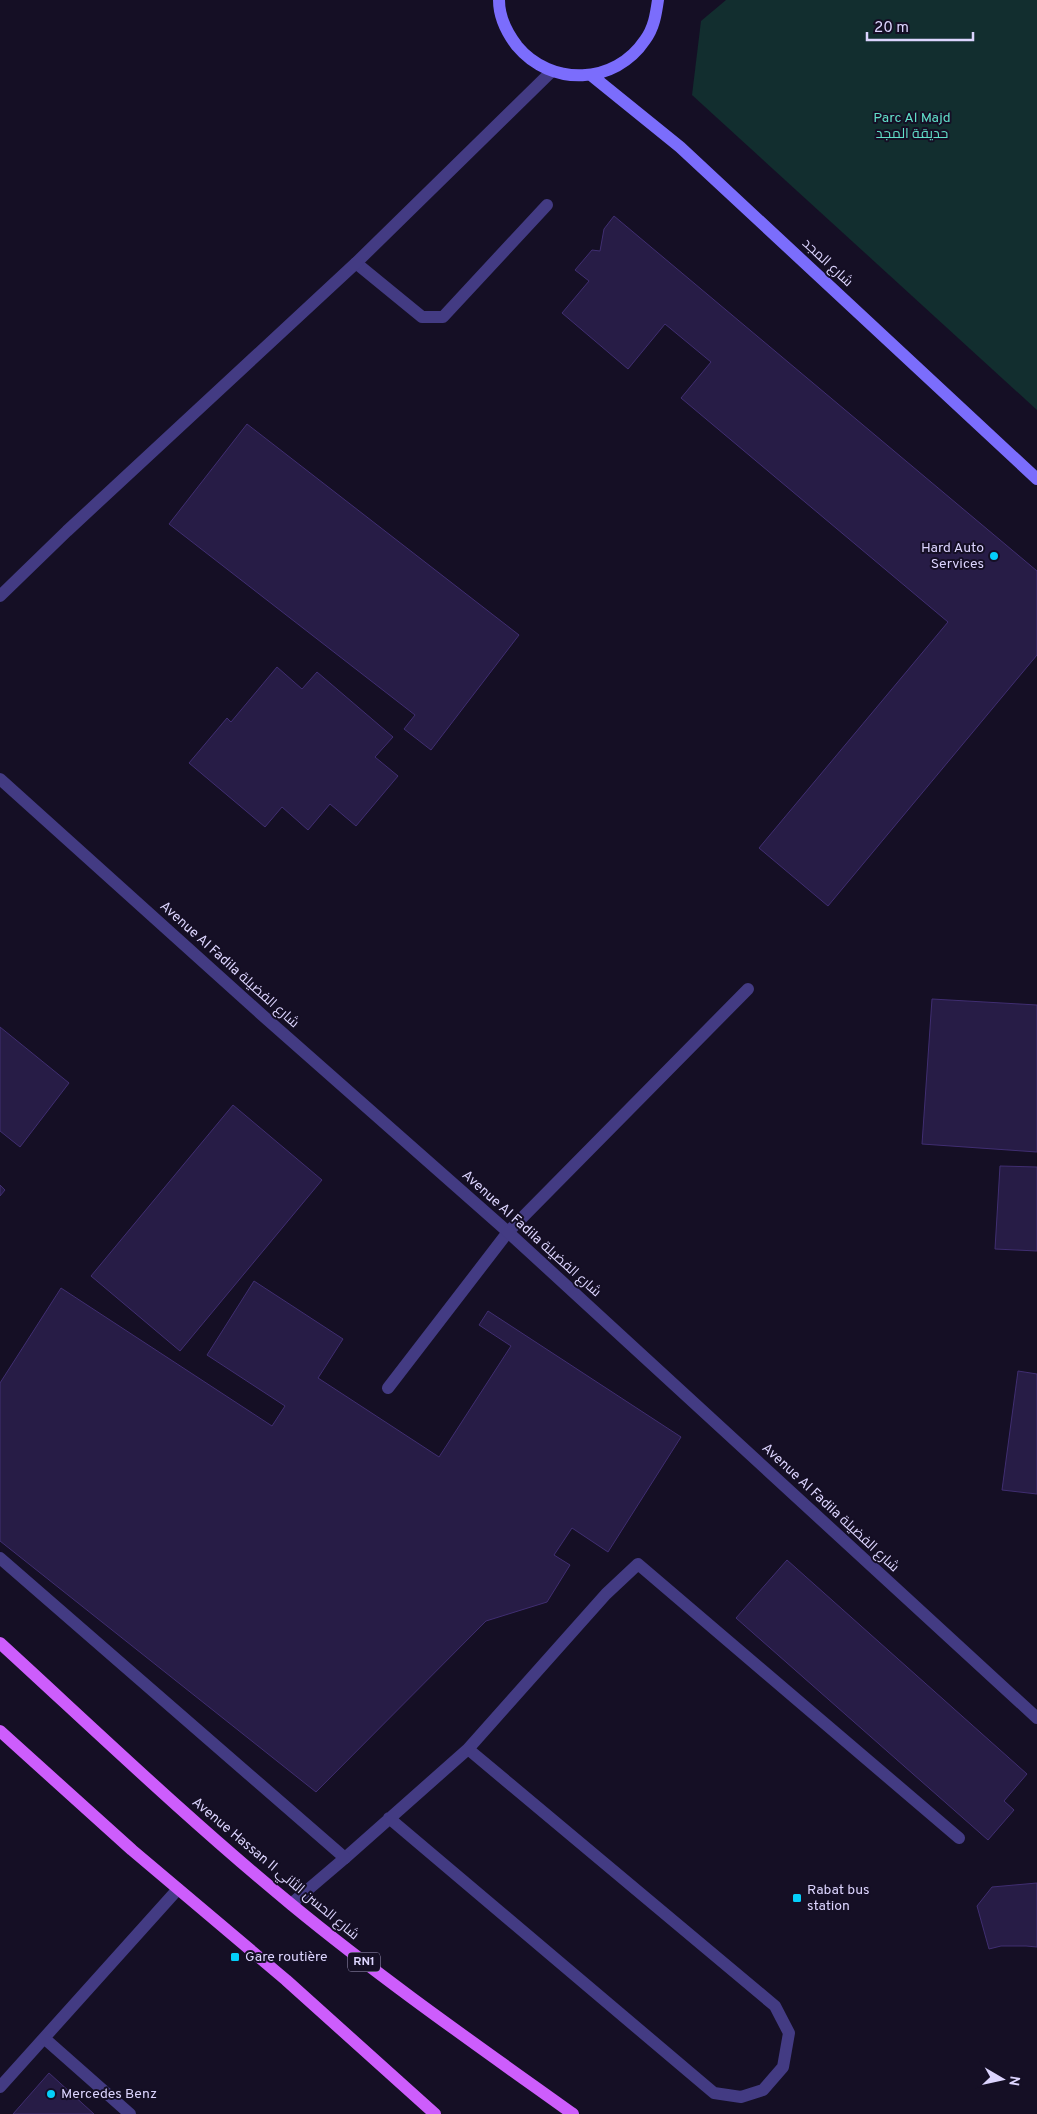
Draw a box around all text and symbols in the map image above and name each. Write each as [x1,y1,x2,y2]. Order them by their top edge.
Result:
scale bar [867,10,973,42]
text: 20 m [874,19,909,38]
park label: Parc Al Majd حديقة المجد [873,110,951,143]
street label: شارع المجد [798,235,856,291]
place label: Hard Auto Services [921,540,984,573]
marker: Hard Auto Services [988,550,1000,562]
street label: Avenue Al Fadila شارع الفضيلة [156,898,302,1032]
street label: Avenue Al Fadila شارع الفضيلة [458,1167,604,1301]
street label: Avenue Al Fadila شارع الفضيلة [758,1440,902,1576]
street label: Avenue Hassan II شارع الحسن الثاني [187,1794,362,1946]
place label: Rabat bus station [807,1882,870,1915]
marker: Rabat bus station [791,1892,803,1904]
place label: Gare routière [245,1949,328,1966]
marker: Gare routière [229,1951,241,1963]
road number: RN1 [348,1952,380,1971]
north arrow [977,2054,1027,2104]
text: N [1004,2074,1023,2087]
place label: Mercedes Benz [61,2086,157,2103]
marker: Mercedes Benz [45,2088,57,2100]

